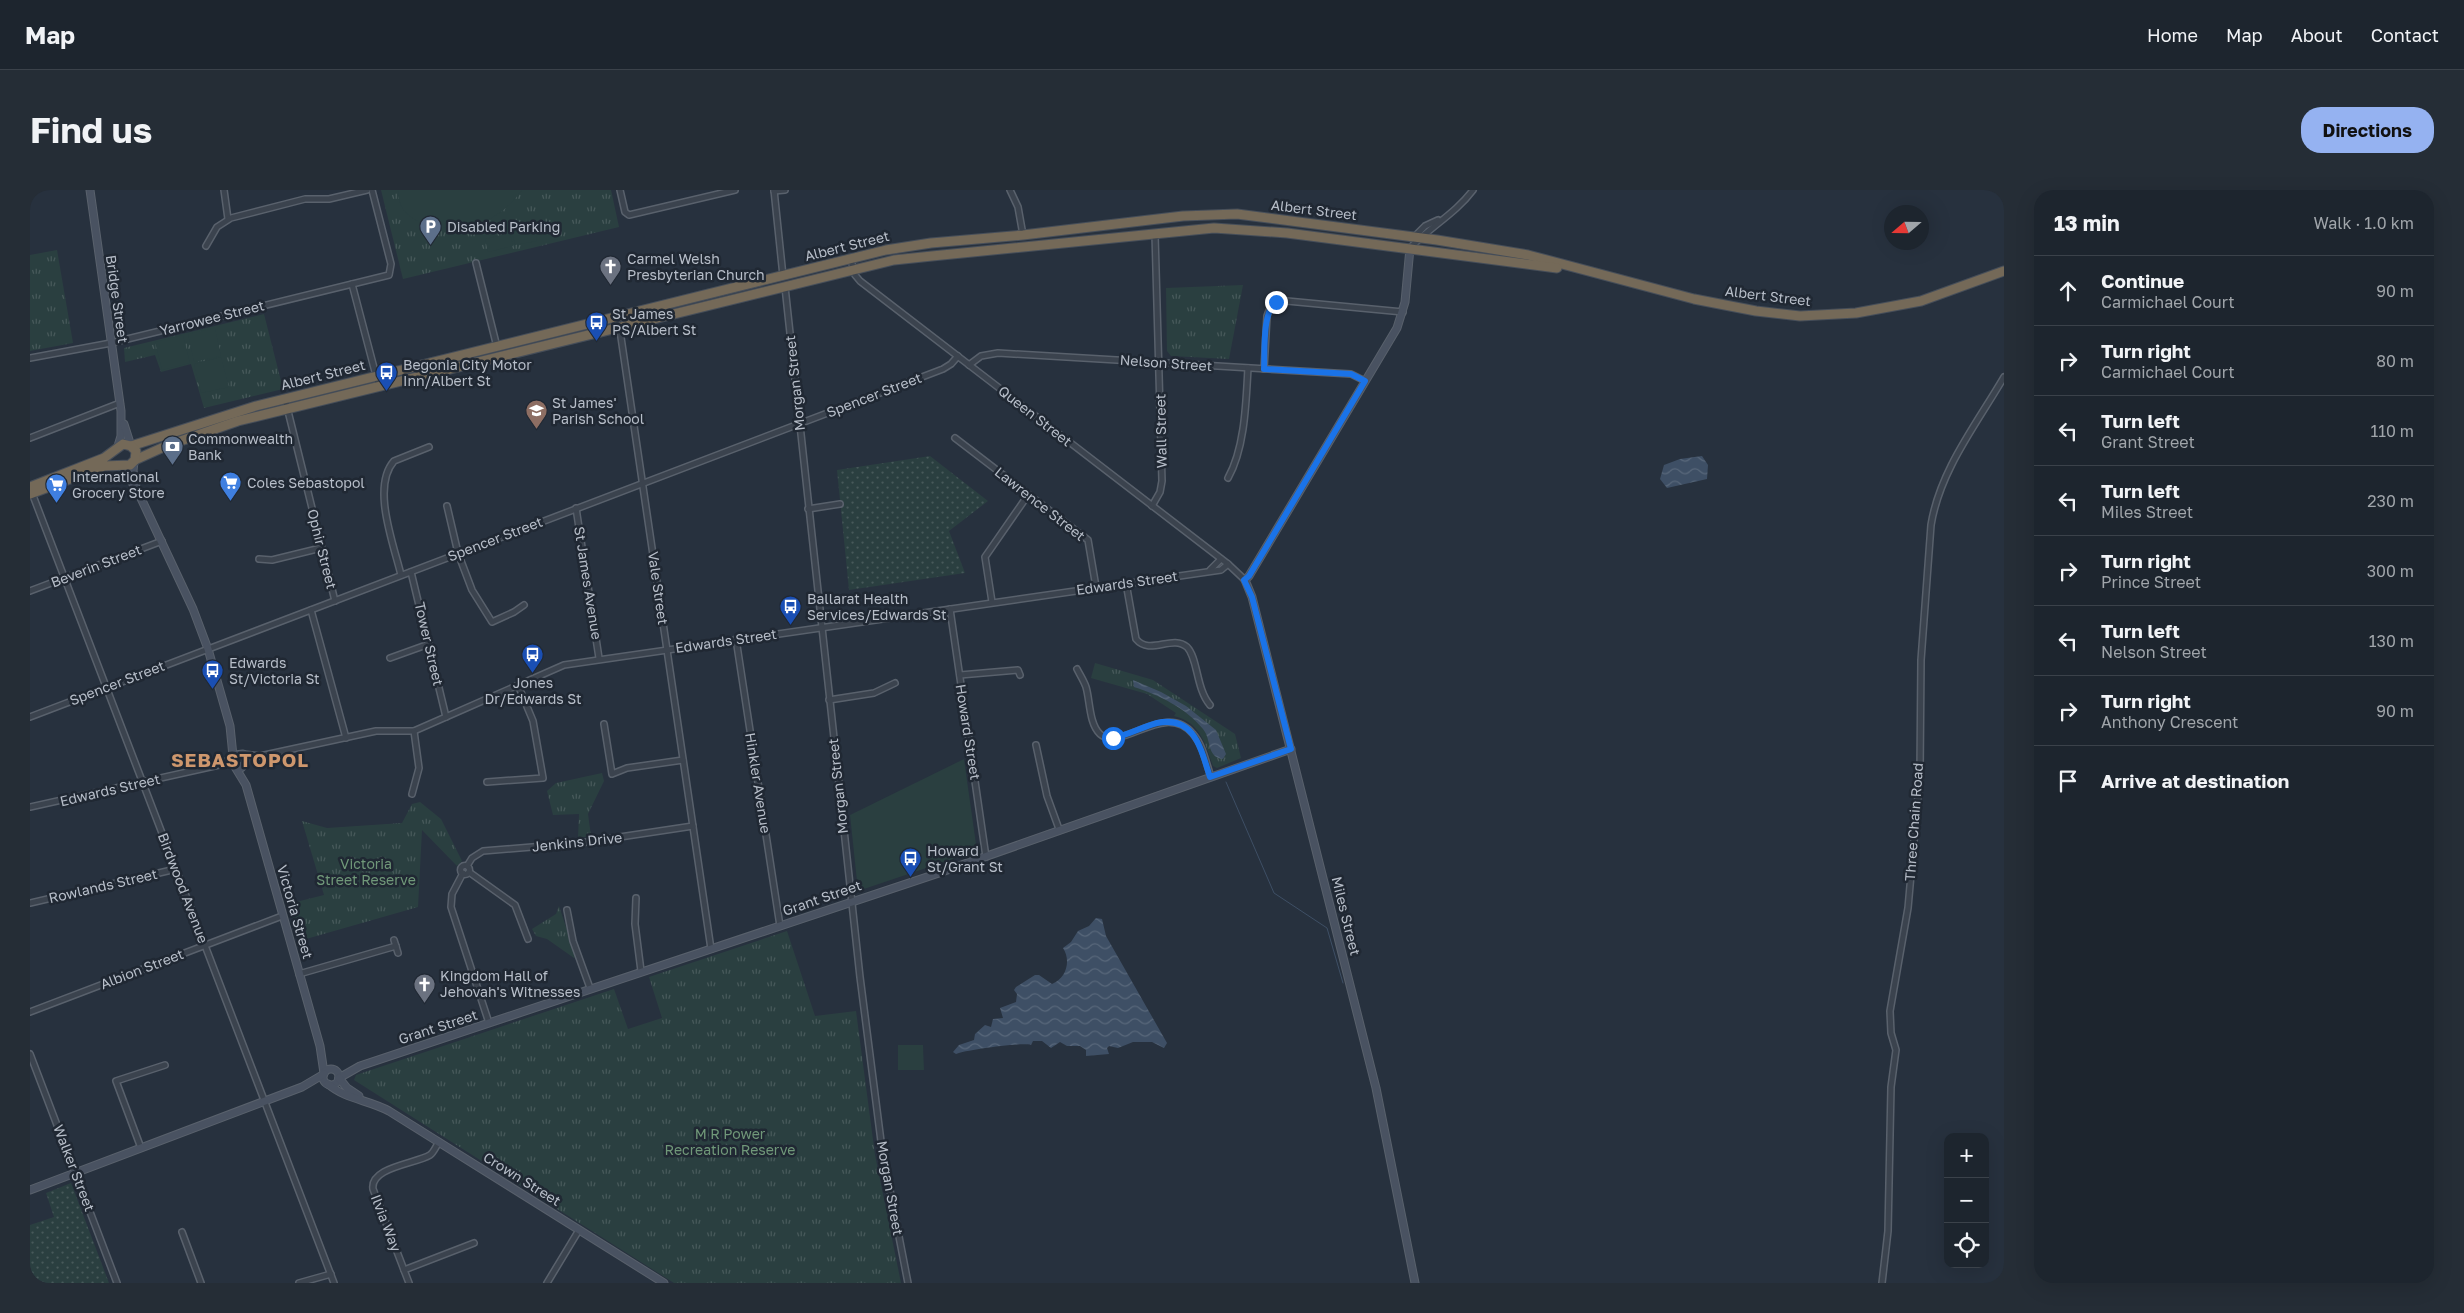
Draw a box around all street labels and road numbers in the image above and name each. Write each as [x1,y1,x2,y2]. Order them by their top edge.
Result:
street label: Albert Street [1270,196,1358,223]
street label: Albert Street [803,227,891,264]
street label: Bridge Street [103,254,132,344]
street label: Albert Street [1724,282,1812,309]
street label: Yarrowee Street [158,296,266,339]
street label: Morgan Street [781,335,808,432]
street label: Nelson Street [1119,351,1213,374]
street label: Albert Street [279,356,367,393]
street label: Spencer Street [824,369,924,420]
street label: Queen Street [995,382,1075,450]
street label: Wall Street [1151,394,1170,469]
street label: Lawrence Street [992,463,1089,544]
street label: Ophir Street [304,507,341,591]
street label: Spencer Street [445,513,545,564]
street label: St James Avenue [571,525,606,641]
street label: Beverin Street [48,540,144,591]
street label: Vale Street [645,550,672,626]
street label: Edwards Street [1075,567,1179,598]
street label: Tower Street [412,600,447,687]
street label: Edwards Street [674,625,778,656]
street label: Spencer Street [67,657,167,708]
street label: Howard Street [953,683,984,781]
street label: Hinkler Avenue [742,731,775,835]
street label: Morgan Street [824,738,851,835]
street label: Three Chain Road [1901,762,1926,882]
street label: Edwards Street [58,770,162,809]
street label: Jenkins Drive [531,828,623,855]
street label: Birdwood Avenue [155,830,212,945]
street label: Victoria Street [274,863,317,961]
street label: Rowlands Street [47,865,159,906]
street label: Miles Street [1328,875,1364,957]
street label: Grant Street [780,876,863,919]
street label: Albion Street [98,945,186,992]
street label: Grant Street [396,1006,480,1047]
street label: Walker Street [50,1122,99,1214]
street label: Morgan Street [874,1139,907,1237]
street label: Crown Street [480,1148,564,1209]
street label: Ilvia Way [368,1192,405,1254]

